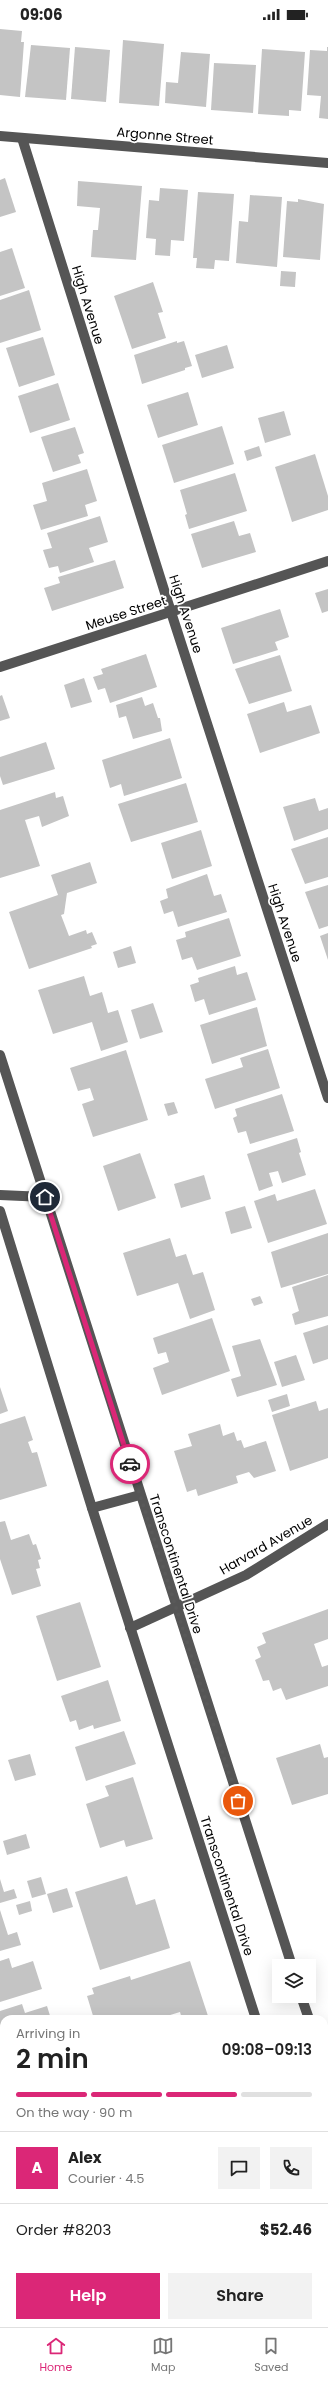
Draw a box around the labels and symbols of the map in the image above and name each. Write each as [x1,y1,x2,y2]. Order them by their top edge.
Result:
street label: Argonne Street [116,122,214,150]
street label: High Avenue [67,263,109,347]
street label: High Avenue [164,572,208,656]
street label: Meuse Street [83,591,169,635]
street label: High Avenue [263,881,307,965]
pin [28,1180,62,1214]
courier [110,1444,150,1484]
street label: Transcontinental Drive [144,1492,208,1636]
street label: Harvard Avenue [216,1511,316,1579]
pin [221,1784,255,1818]
street label: Transcontinental Drive [195,1814,259,1958]

